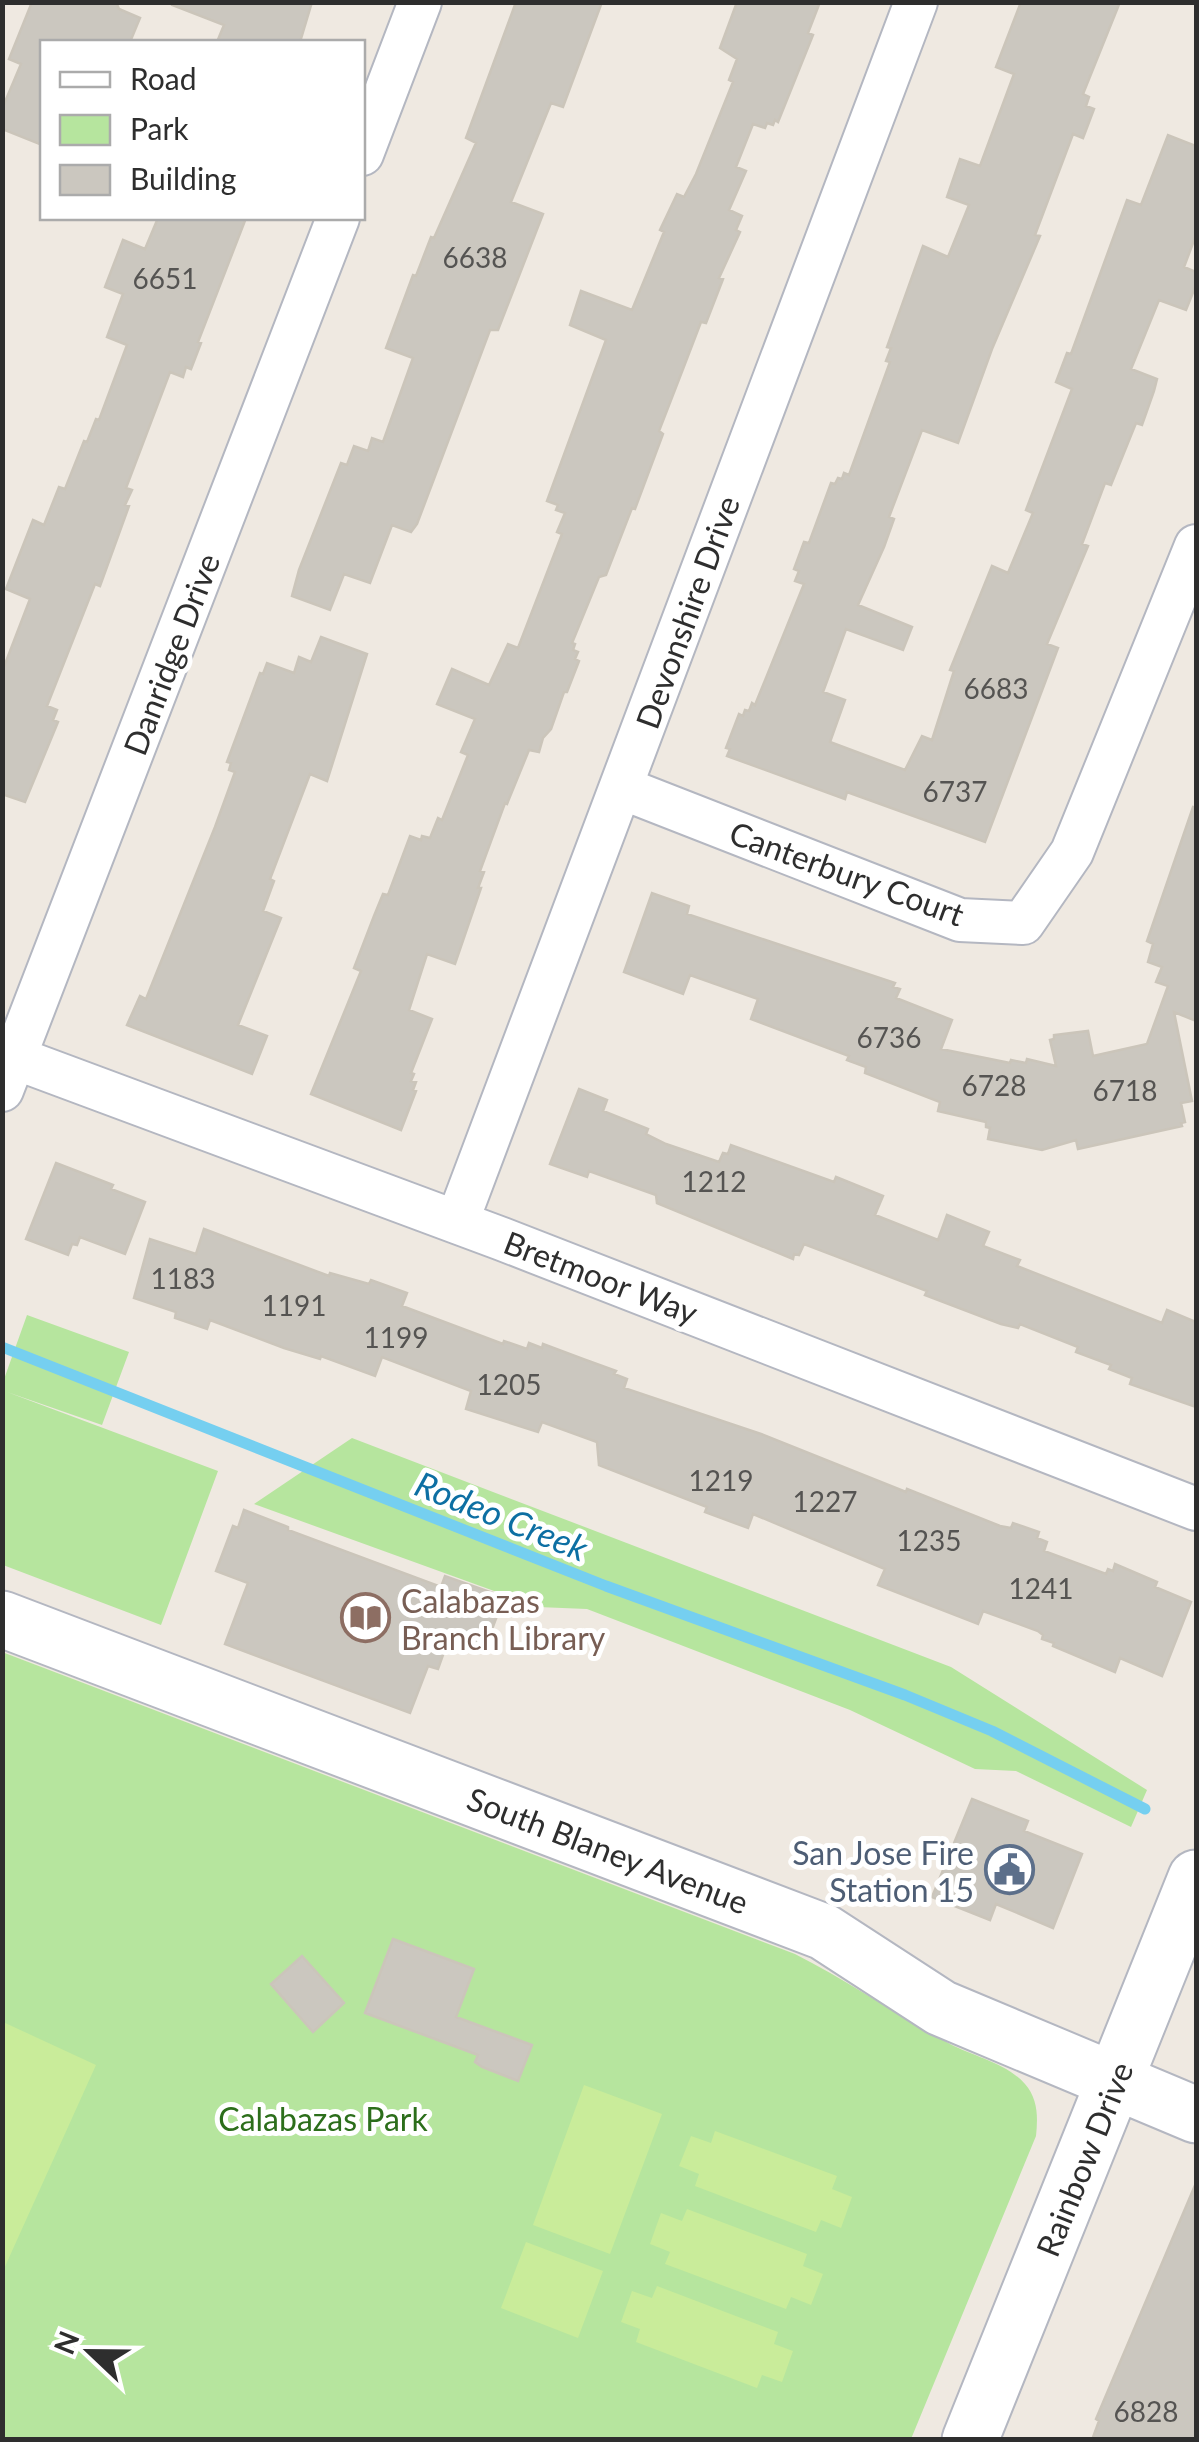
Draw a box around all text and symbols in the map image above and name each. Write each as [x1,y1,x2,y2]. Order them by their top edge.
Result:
legend [40,40,365,220]
text: Road [130,60,197,96]
text: Park [130,110,189,146]
text: Building [130,160,236,196]
house number: 6638 [443,240,507,274]
house number: 6651 [133,261,197,295]
street label: Devonshire Drive [627,490,747,734]
street label: Danridge Drive [115,548,227,760]
house number: 6683 [964,671,1028,705]
house number: 6737 [923,774,987,808]
street label: Canterbury Court [725,813,970,934]
house number: 6736 [857,1020,921,1054]
house number: 6728 [962,1068,1026,1102]
house number: 6718 [1093,1073,1157,1107]
house number: 1212 [682,1164,746,1198]
street label: Bretmoor Way [499,1222,704,1332]
house number: 1183 [151,1261,215,1295]
house number: 1191 [262,1288,326,1322]
house number: 1199 [364,1320,428,1354]
house number: 1205 [477,1367,541,1401]
water label: Rodeo Creek [410,1461,595,1569]
house number: 1219 [689,1463,753,1497]
house number: 1227 [793,1484,857,1518]
house number: 1235 [897,1523,961,1557]
house number: 1241 [1009,1571,1073,1605]
place label: Calabazas Branch Library [401,1581,606,1657]
library icon: Calabazas Branch Library [340,1592,392,1644]
street label: South Blaney Avenue [462,1778,754,1922]
place label: San Jose Fire Station 15 [792,1833,974,1909]
public building icon: San Jose Fire Station 15 [983,1844,1035,1896]
street label: Rainbow Drive [1027,2056,1141,2262]
park label: Calabazas Park [218,2099,428,2138]
north arrow [40,2302,140,2402]
text: N [46,2326,86,2359]
house number: 6828 [1114,2394,1178,2428]

